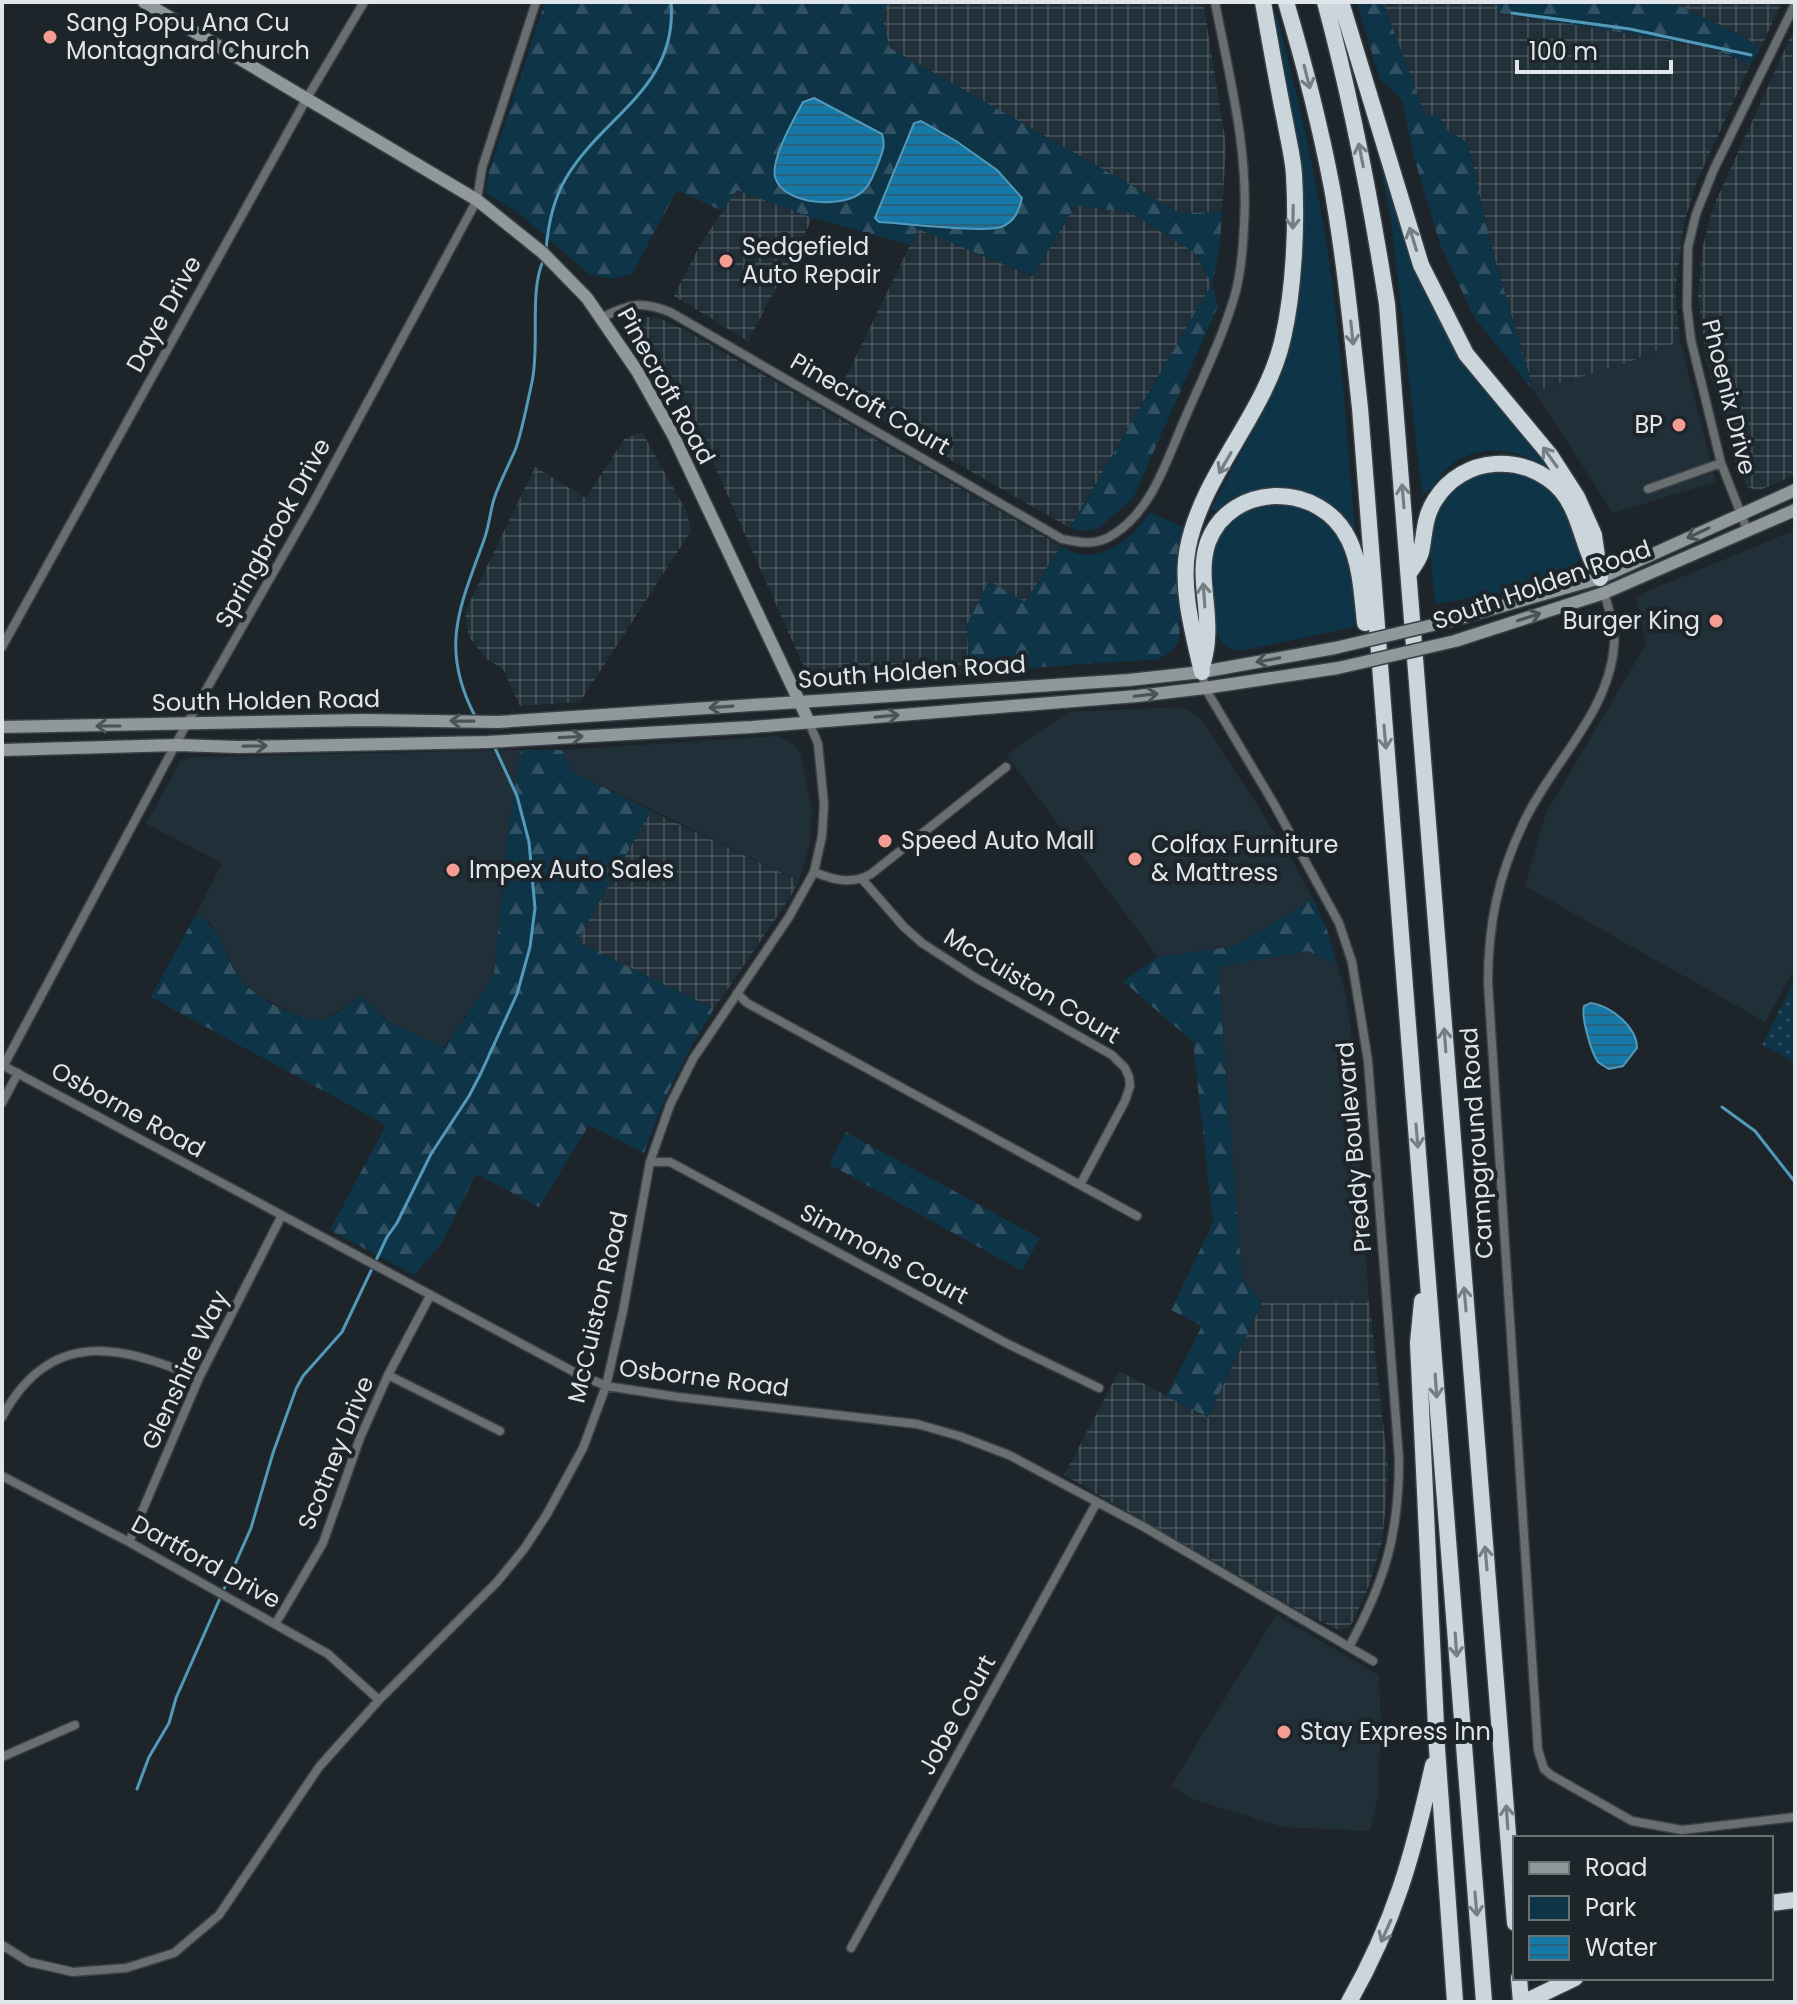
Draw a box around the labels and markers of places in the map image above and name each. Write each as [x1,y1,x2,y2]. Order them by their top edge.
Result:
place label: Sang Popu Ana Cu Montagnard Church [66,6,310,67]
marker: Sang Popu Ana Cu Montagnard Church [41,28,59,46]
place label: Sedgefield Auto Repair [742,230,881,291]
marker: Sedgefield Auto Repair [717,252,735,270]
place label: BP [1634,408,1663,441]
marker: BP [1670,416,1688,434]
place label: Burger King [1563,604,1700,637]
marker: Burger King [1707,612,1725,630]
place label: Speed Auto Mall [901,824,1094,857]
place label: Colfax Furniture & Mattress [1151,828,1338,889]
marker: Speed Auto Mall [876,832,894,850]
marker: Colfax Furniture & Mattress [1126,850,1144,868]
place label: Impex Auto Sales [469,853,674,886]
marker: Impex Auto Sales [444,861,462,879]
place label: Stay Express Inn [1300,1715,1491,1748]
marker: Stay Express Inn [1275,1723,1293,1741]

